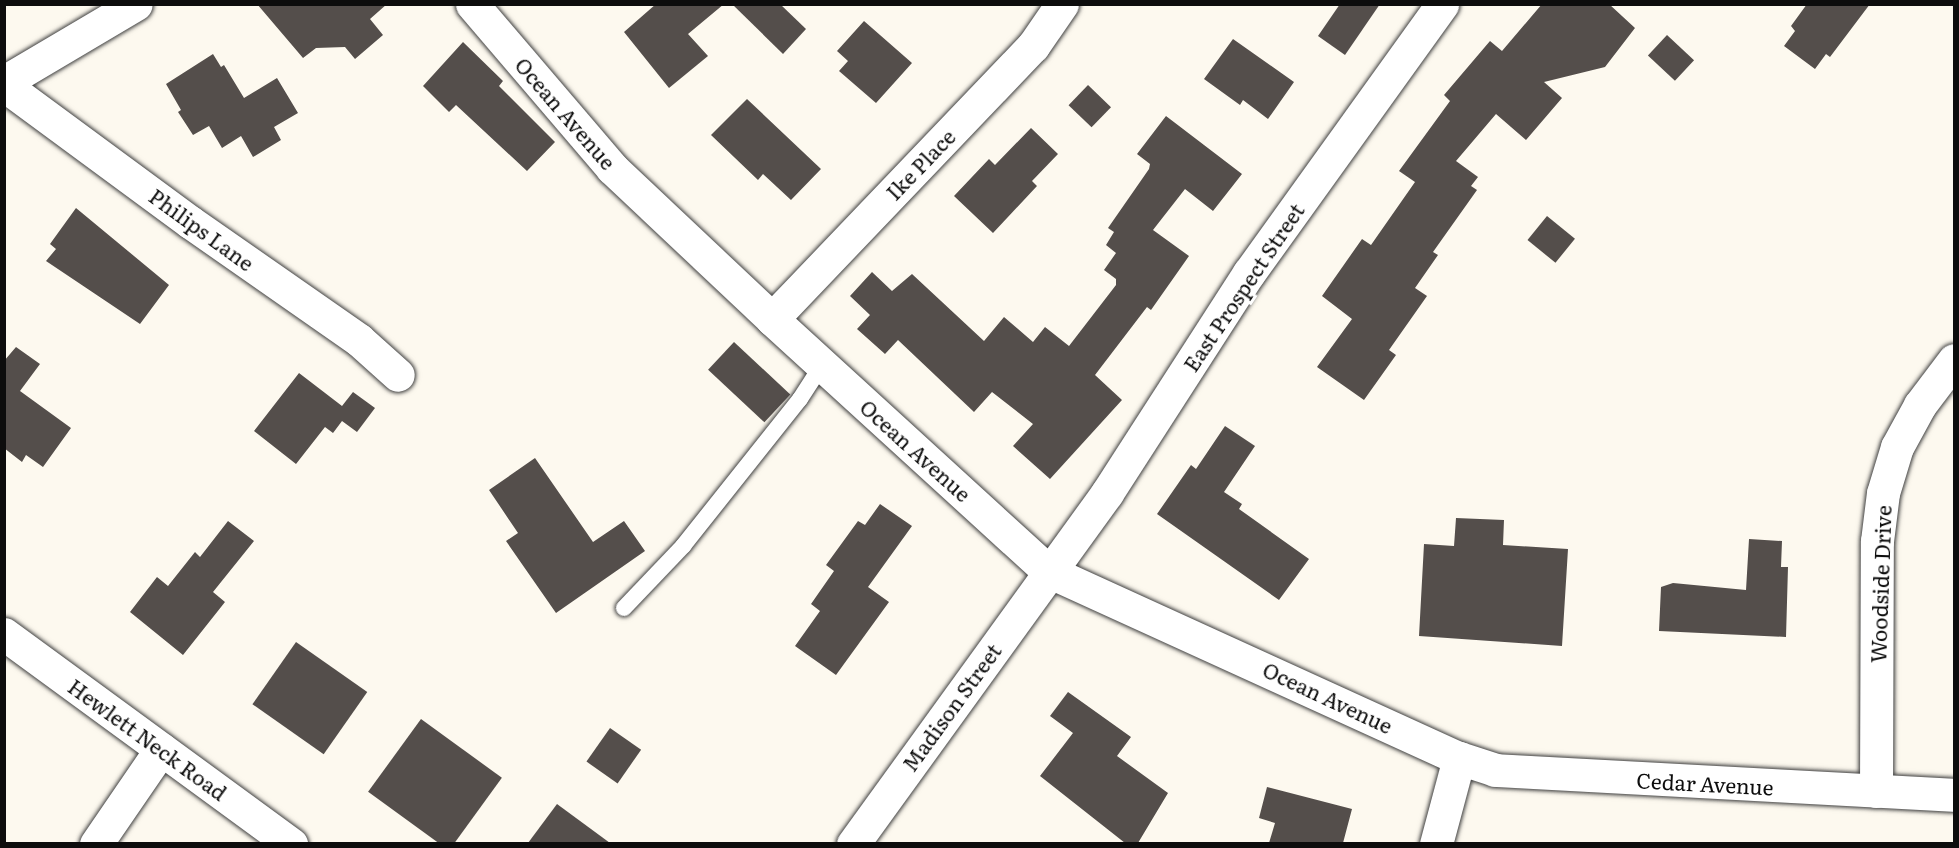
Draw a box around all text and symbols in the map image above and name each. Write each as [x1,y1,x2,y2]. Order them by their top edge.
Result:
street label: Ocean Avenue [511,52,621,174]
street label: Ike Place [880,123,960,205]
street label: Philips Lane [145,183,259,275]
street label: East Prospect Street [1177,198,1309,376]
street label: Ocean Avenue [855,394,977,506]
street label: Woodside Drive [1865,505,1895,663]
street label: Madison Street [896,638,1006,776]
street label: Ocean Avenue [1259,656,1397,738]
street label: Hewlett Neck Road [64,673,232,805]
street label: Cedar Avenue [1636,767,1774,799]

